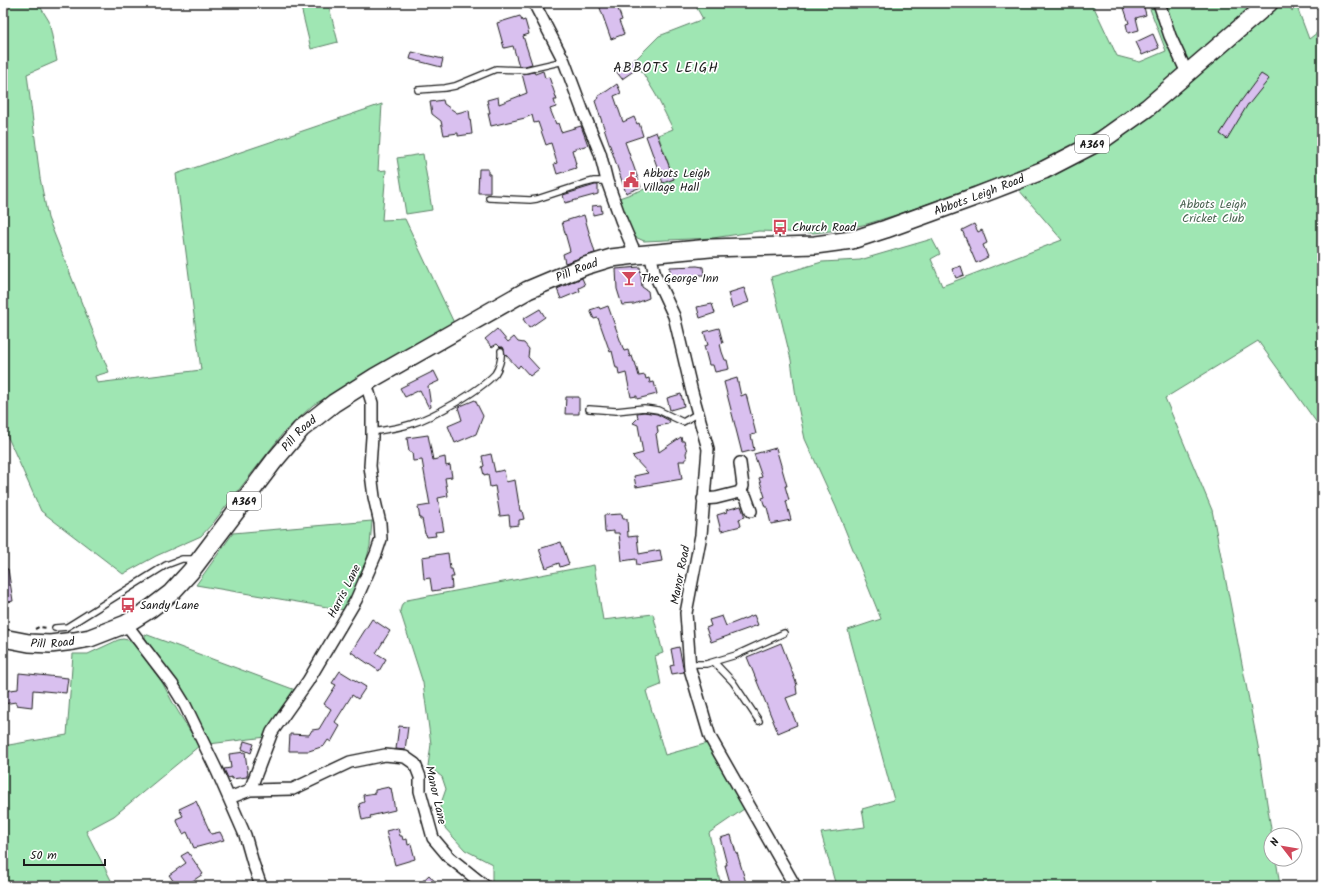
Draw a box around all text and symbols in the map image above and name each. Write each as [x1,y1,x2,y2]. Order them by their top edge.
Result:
district label: ABBOTS LEIGH [613,57,719,79]
road number: A369 [1075,135,1109,153]
place label: Abbots Leigh Village Hall [643,164,710,197]
street label: Abbots Leigh Road [931,169,1028,221]
public building icon: Abbots Leigh Village Hall [622,171,640,189]
park label: Abbots Leigh Cricket Club [1180,195,1246,228]
bus stop icon: Church Road [771,218,789,236]
place label: Church Road [792,218,857,237]
street label: Pill Road [553,253,601,287]
bar icon: The George Inn [620,269,638,287]
place label: The George Inn [641,269,719,288]
street label: Pill Road [277,411,322,456]
road number: A369 [227,492,261,510]
street label: Manor Road [665,543,696,606]
street label: Harris Lane [323,560,366,622]
bus stop icon: Sandy Lane [119,596,137,614]
place label: Sandy Lane [140,596,199,615]
street label: Pill Road [30,632,77,654]
street label: Manor Lane [420,764,452,827]
north arrow [1263,827,1303,867]
text: N [1266,835,1285,850]
scale bar [24,841,105,867]
text: 50 m [30,846,57,865]

